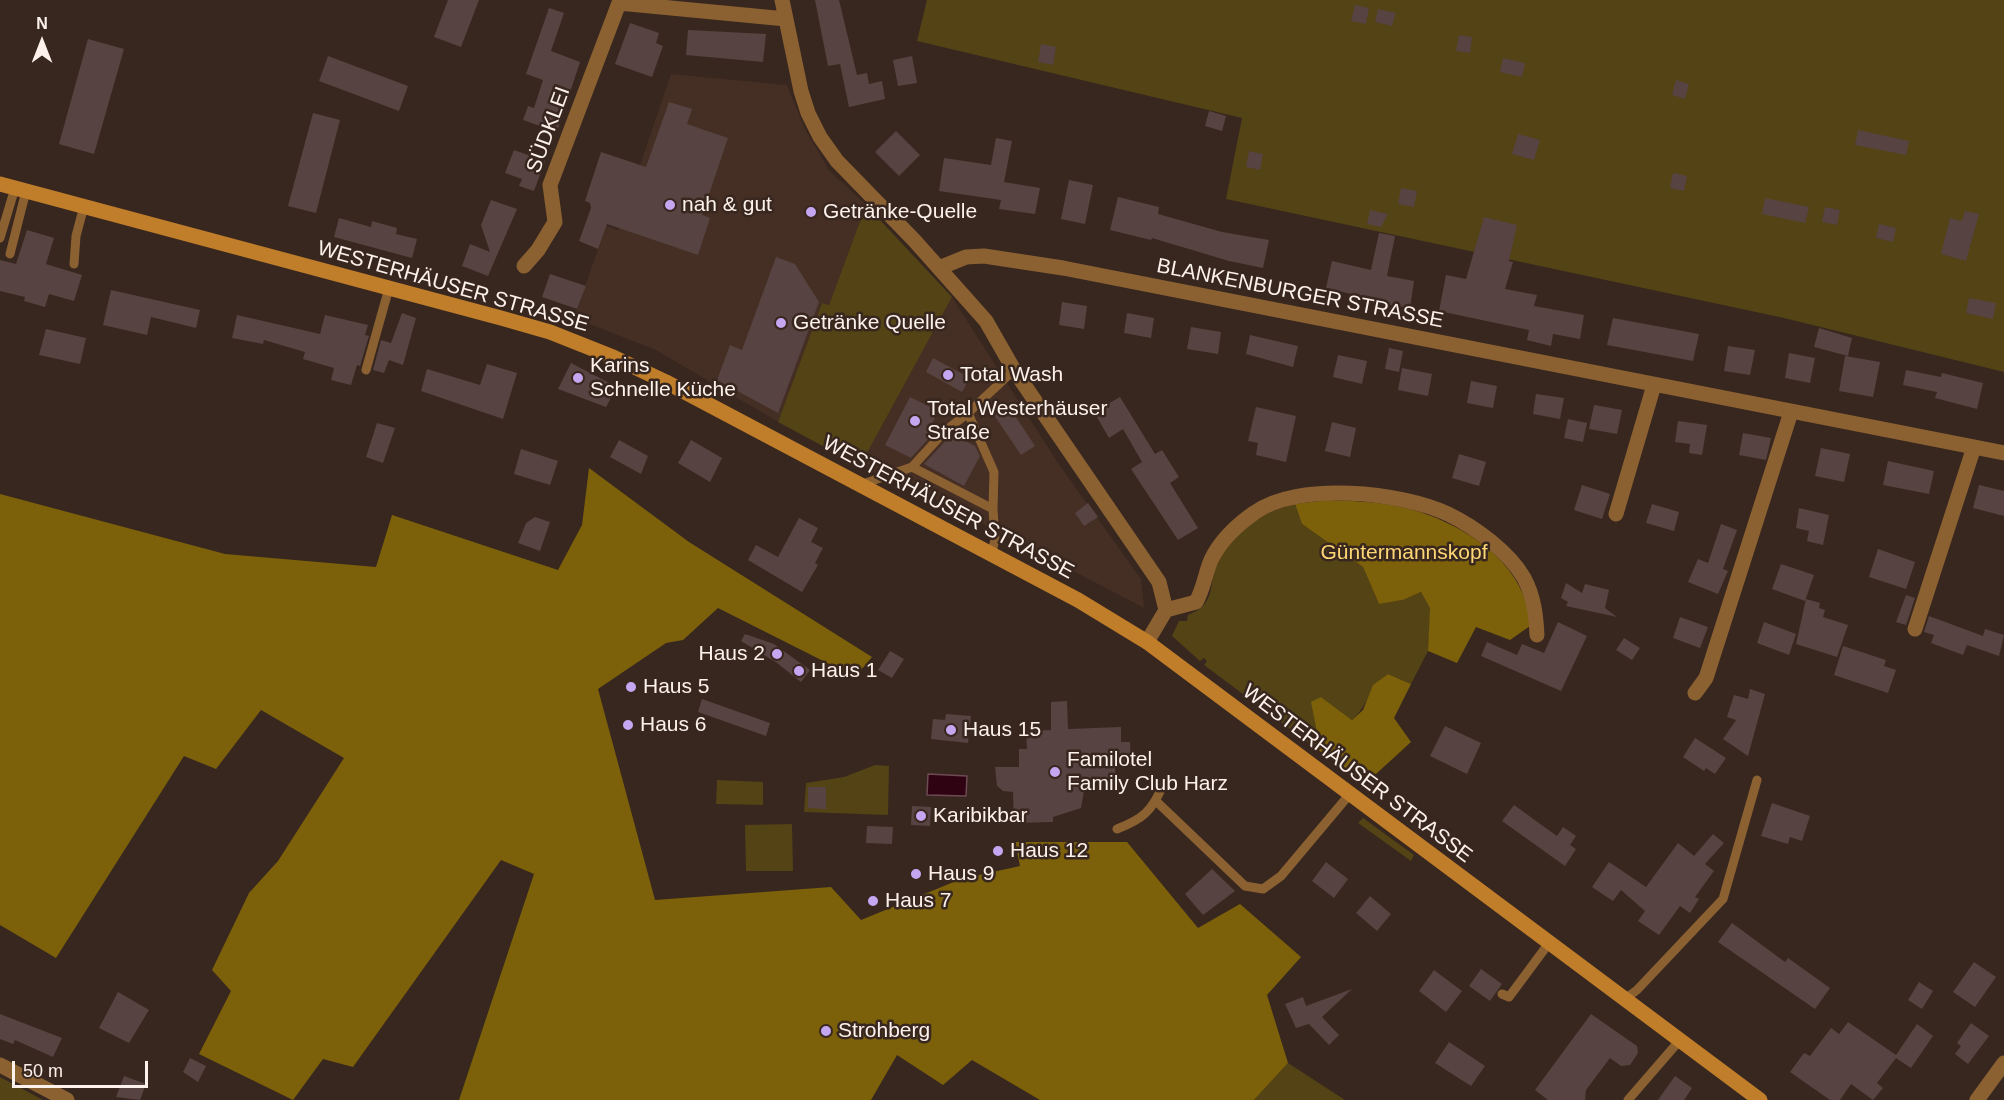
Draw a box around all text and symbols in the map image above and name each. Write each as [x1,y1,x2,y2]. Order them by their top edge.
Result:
north arrow [12,12,72,72]
text: N [36,15,48,32]
street label: SÜDKLEI [522,83,576,177]
place label: nah & gut [682,192,772,218]
marker: nah & gut [663,198,677,212]
place label: Getränke-Quelle [823,199,977,225]
marker: Getränke-Quelle [804,205,818,219]
street label: WESTERHÄUSER STRASSE [314,236,592,338]
street label: BLANKENBURGER STRASSE [1154,254,1446,334]
place label: Getränke Quelle [793,310,946,336]
marker: Getränke Quelle [774,316,788,330]
place label: Karins Schnelle Küche [590,353,736,403]
place label: Total Wash [960,362,1063,388]
marker: Total Wash [941,368,955,382]
marker: Karins Schnelle Küche [571,371,585,385]
place label: Total Westerhäuser Straße [927,396,1108,446]
marker: Total Westerhäuser Straße [908,414,922,428]
street label: WESTERHÄUSER STRASSE [818,431,1078,585]
park label: Güntermannskopf [1321,540,1487,566]
place label: Haus 2 [698,641,765,667]
marker: Haus 2 [770,647,784,661]
place label: Haus 1 [811,658,878,684]
marker: Haus 1 [792,664,806,678]
place label: Haus 5 [643,674,710,700]
street label: WESTERHÄUSER STRASSE [1237,679,1477,869]
marker: Haus 5 [624,680,638,694]
place label: Haus 6 [640,712,707,738]
place label: Haus 15 [963,717,1041,743]
marker: Haus 6 [621,718,635,732]
marker: Haus 15 [944,723,958,737]
place label: Familotel Family Club Harz [1067,747,1228,797]
marker: Familotel Family Club Harz [1048,765,1062,779]
place label: Karibikbar [933,803,1028,829]
marker: Karibikbar [914,809,928,823]
place label: Haus 12 [1010,838,1088,864]
marker: Haus 12 [991,844,1005,858]
place label: Haus 9 [928,861,995,887]
marker: Haus 9 [909,867,923,881]
place label: Haus 7 [885,888,952,914]
marker: Haus 7 [866,894,880,908]
place label: Strohberg [838,1018,930,1044]
marker: Strohberg [819,1024,833,1038]
scale bar [15,1049,152,1087]
text: 50 m [23,1061,63,1081]

